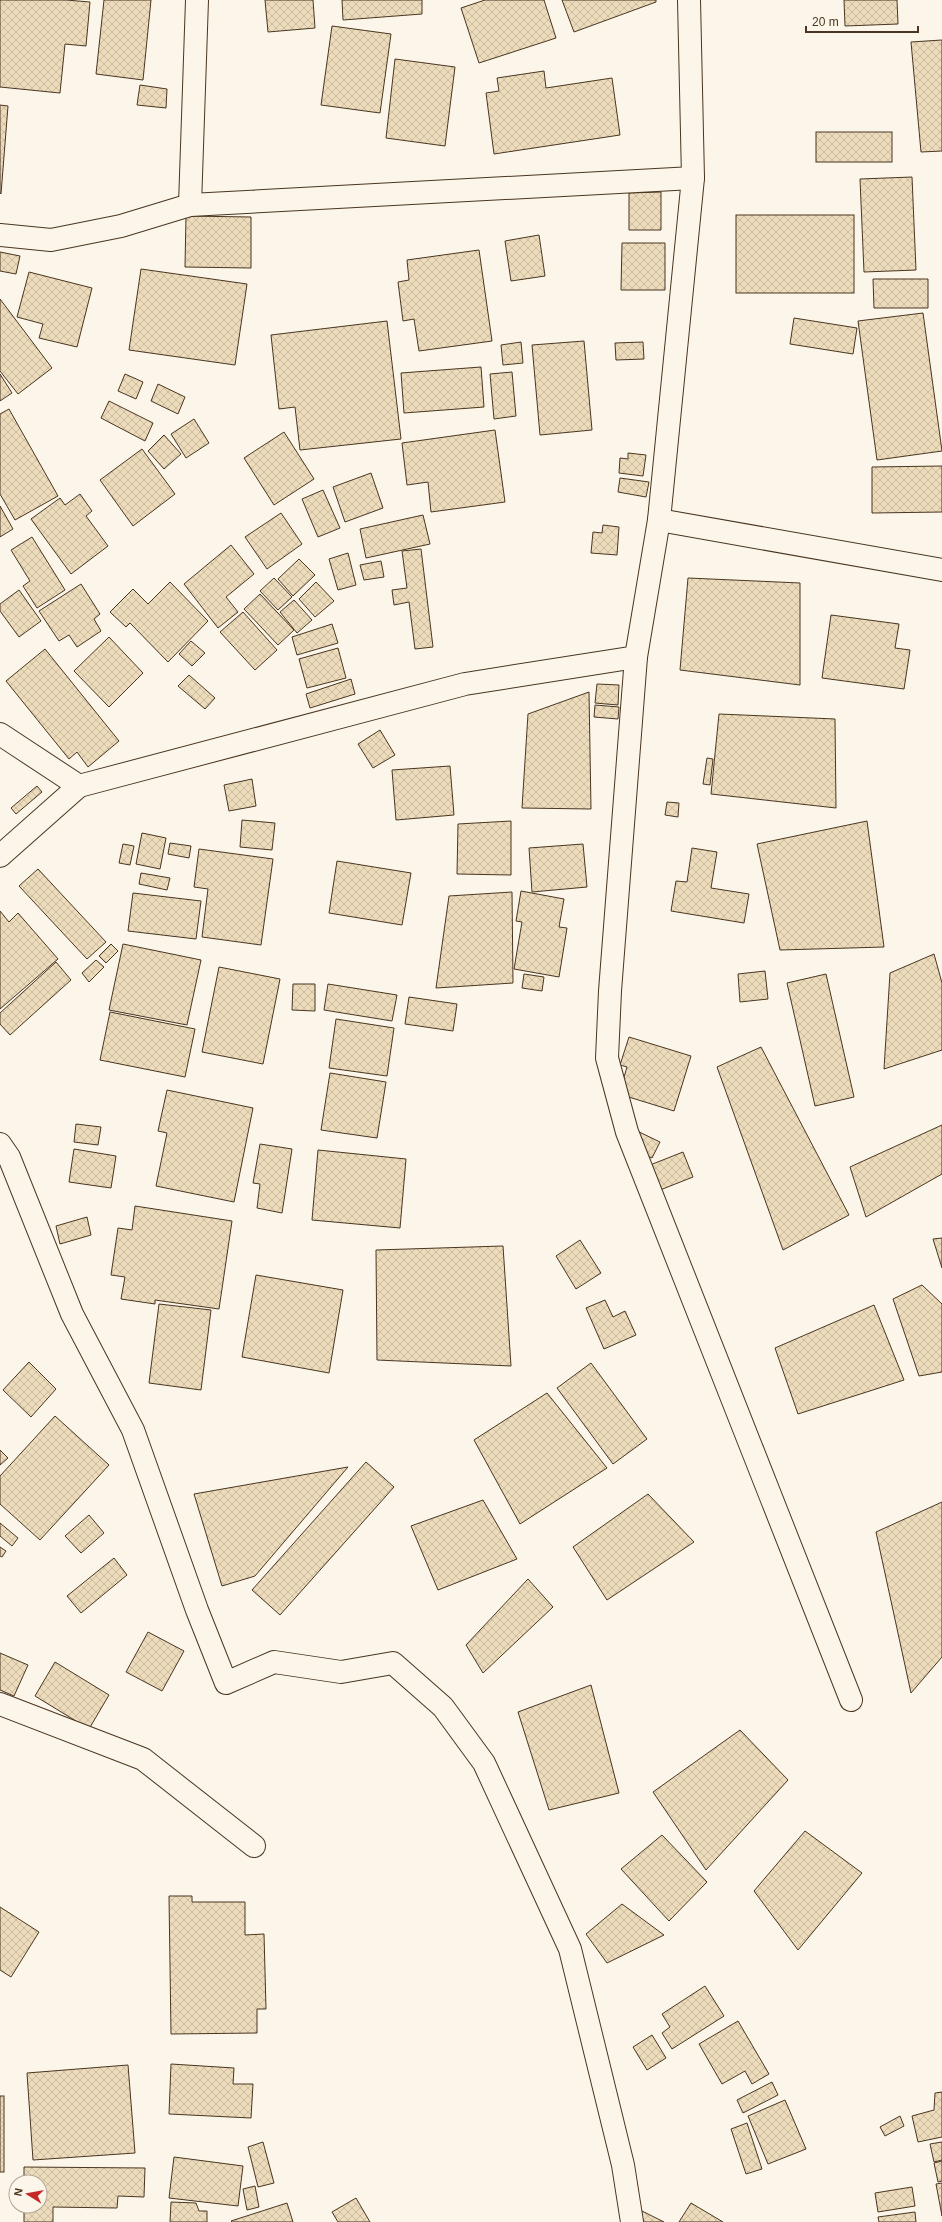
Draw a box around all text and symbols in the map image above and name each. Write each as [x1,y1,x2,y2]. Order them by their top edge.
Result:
scale bar [806,8,918,34]
text: 20 m [812,15,839,29]
north arrow [8,2174,48,2214]
text: N [12,2187,25,2197]

